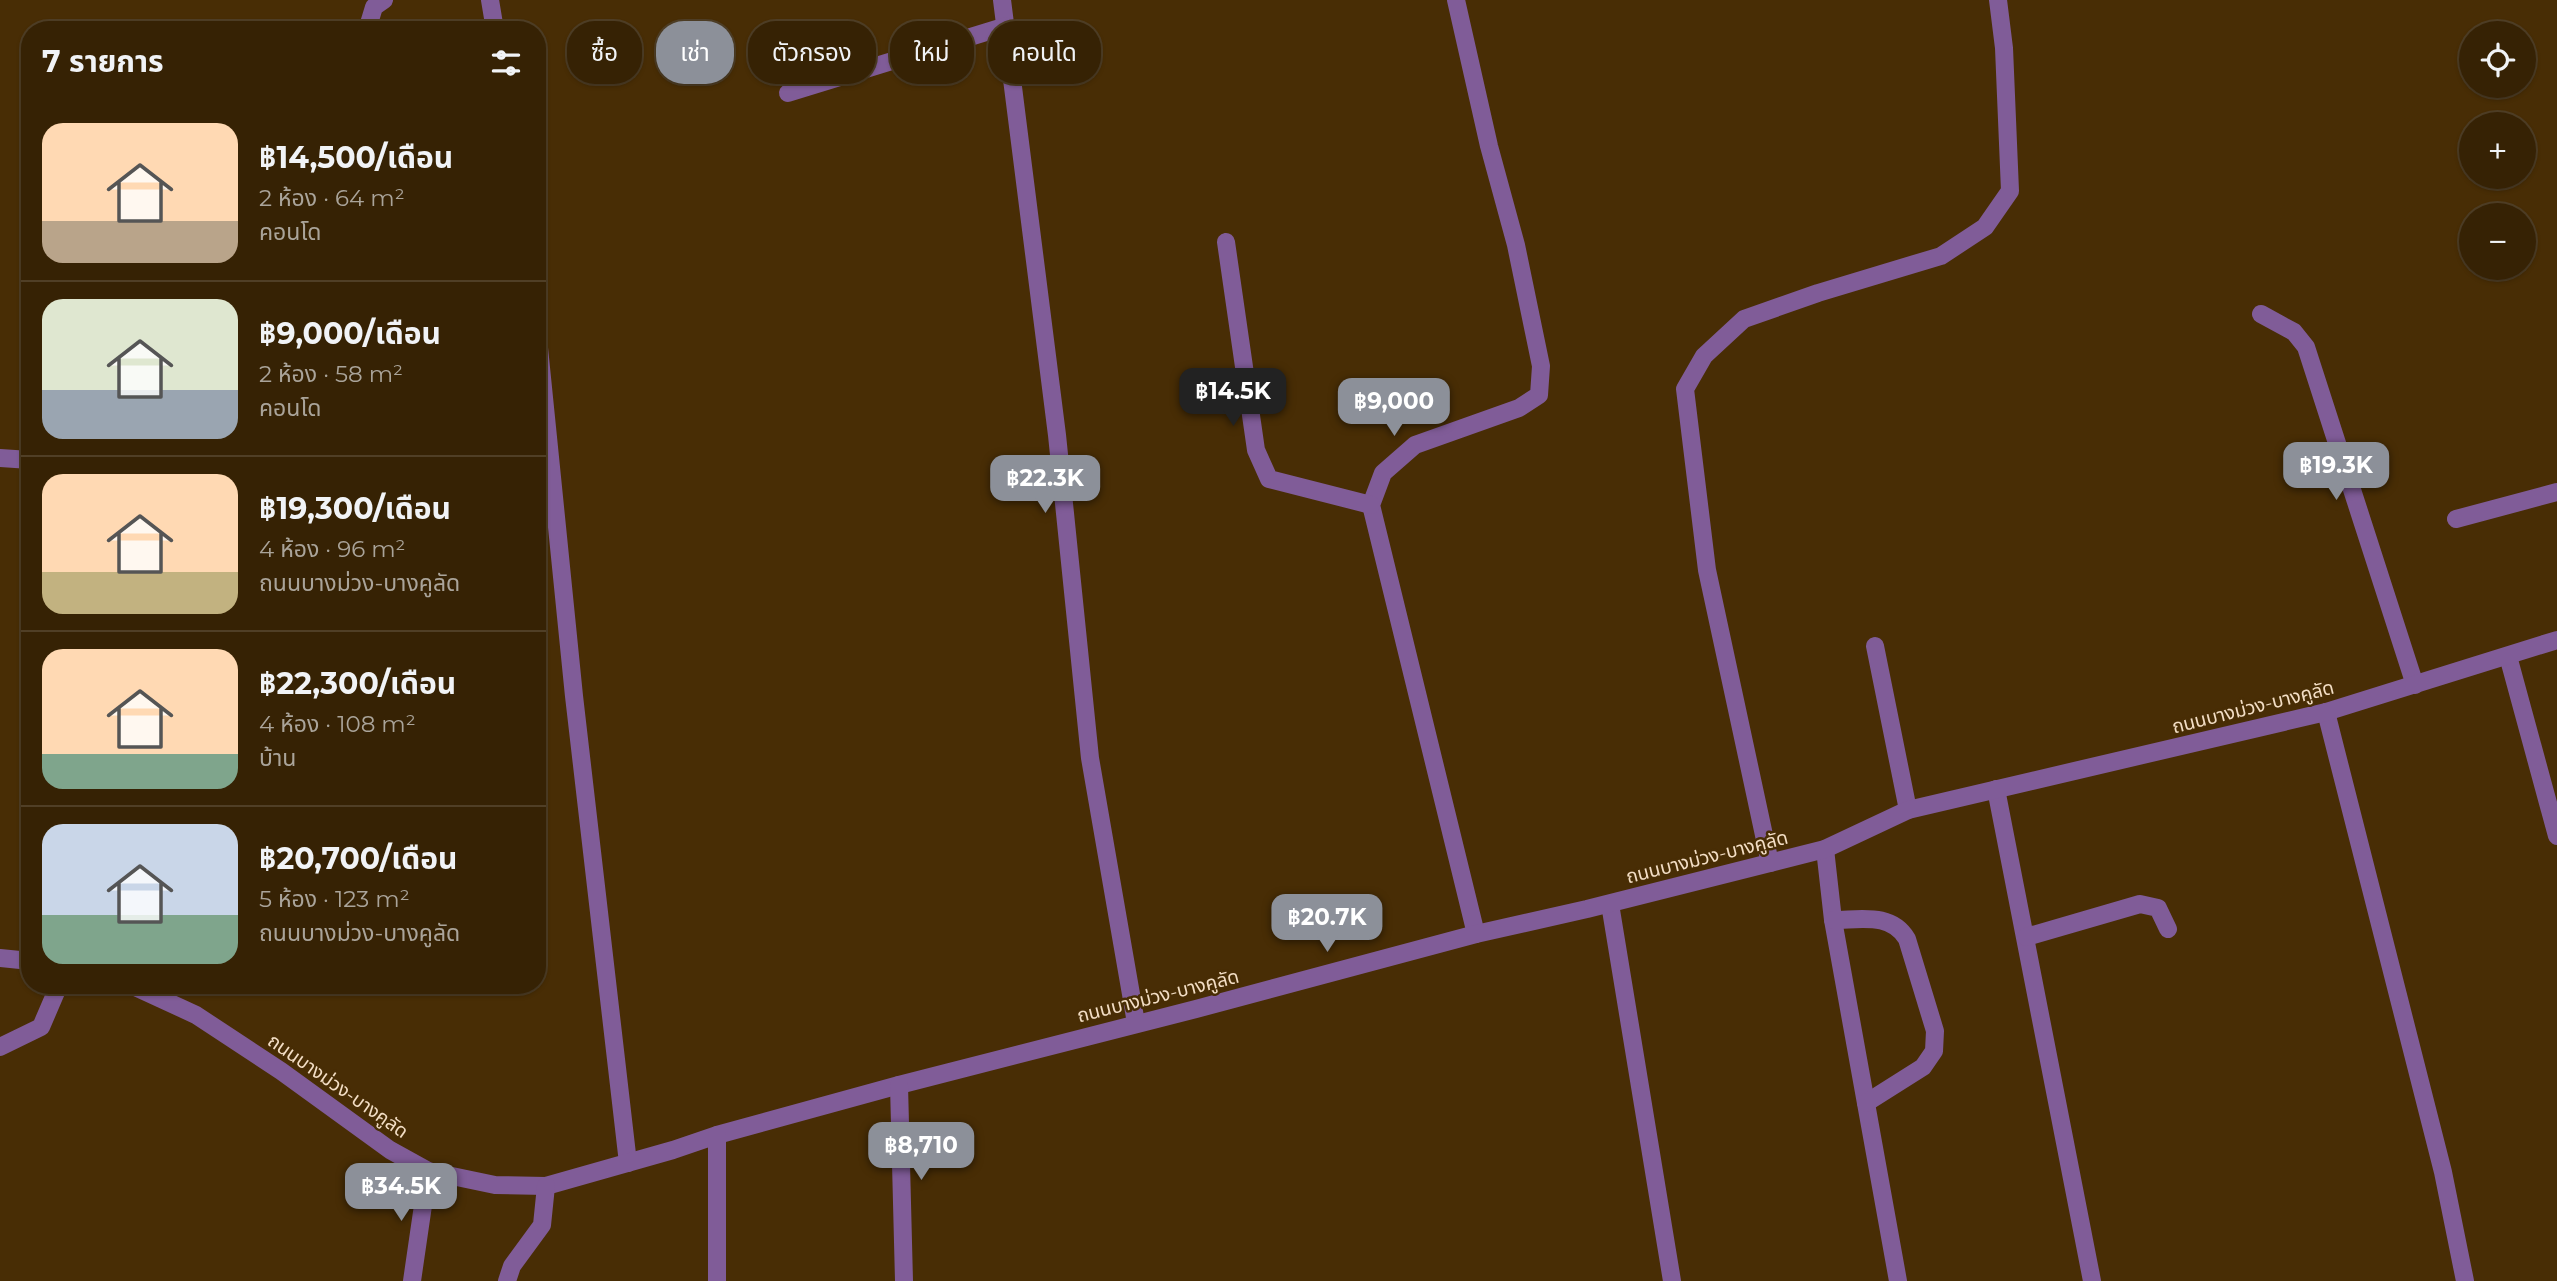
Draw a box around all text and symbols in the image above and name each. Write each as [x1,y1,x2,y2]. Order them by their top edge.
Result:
chip: ซื้อ [567,21,642,84]
chip: เช่า [656,21,734,84]
chip: ตัวกรอง [748,21,876,84]
chip: ใหม่ [890,21,974,84]
chip: คอนโด [988,21,1101,84]
map controls [2459,21,2536,280]
button: locate [2459,21,2536,98]
text: 7 รายการ [42,43,164,80]
icon: filters [487,44,525,82]
button: + [2459,112,2536,189]
text: ฿14,500/เดือน [259,139,453,176]
icon: home [98,151,182,235]
text: 2 ห้อง · 64 m² [259,184,405,212]
button: − [2459,203,2536,280]
text: คอนโด [259,218,321,246]
text: ฿9,000/เดือน [259,315,441,352]
icon: home [98,327,182,411]
text: 2 ห้อง · 58 m² [259,360,403,388]
pin: ฿14.5K [1176,368,1290,428]
text: ฿14.5K [1195,377,1271,405]
pin: ฿9,000 [1337,378,1451,438]
text: ฿9,000 [1354,387,1434,415]
text: คอนโด [259,394,321,422]
pin: ฿19.3K [2279,442,2393,502]
text: ฿19.3K [2299,451,2373,479]
pin: ฿22.3K [988,456,1102,515]
text: ฿22.3K [1006,464,1084,492]
text: ฿19,300/เดือน [259,490,451,527]
icon: home [98,502,182,586]
text: 4 ห้อง · 96 m² [259,535,405,563]
text: ถนนบางม่วง-บางคูลัด [259,569,460,597]
text: ฿22,300/เดือน [259,665,456,702]
street label: ถนนบางม่วง-บางคูลัด [2170,676,2337,739]
icon: home [98,677,182,761]
text: 4 ห้อง · 108 m² [259,710,416,738]
text: บ้าน [259,744,296,772]
street label: ถนนบางม่วง-บางคูลัด [1624,826,1791,889]
text: ฿20,700/เดือน [259,840,458,877]
icon: home [98,852,182,936]
text: 5 ห้อง · 123 m² [259,885,410,913]
pin: ฿20.7K [1270,894,1384,954]
text: ฿20.7K [1287,903,1367,931]
text: ถนนบางม่วง-บางคูลัด [259,919,460,947]
street label: ถนนบางม่วง-บางคูลัด [1075,965,1242,1028]
street label: ถนนบางม่วง-บางคูลัด [263,1029,413,1144]
pin: ฿8,710 [864,1122,978,1182]
text: ฿8,710 [884,1131,958,1159]
pin: ฿34.5K [344,1164,458,1223]
text: ฿34.5K [361,1172,441,1200]

